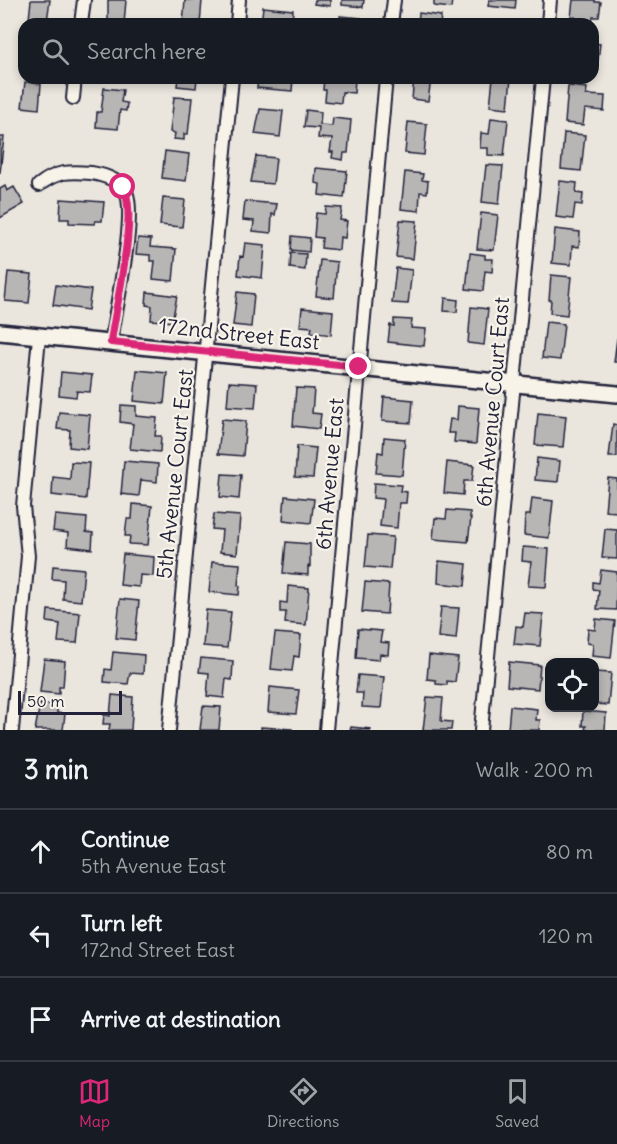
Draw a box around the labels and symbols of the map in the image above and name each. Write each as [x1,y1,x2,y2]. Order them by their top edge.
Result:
route start [109,173,135,199]
street label: 6th Avenue Court East [470,296,515,508]
street label: 172nd Street East [157,312,321,355]
route end [345,353,371,379]
street label: 5th Avenue Court East [150,368,199,580]
street label: 6th Avenue East [309,397,350,551]
scale bar [18,688,122,716]

